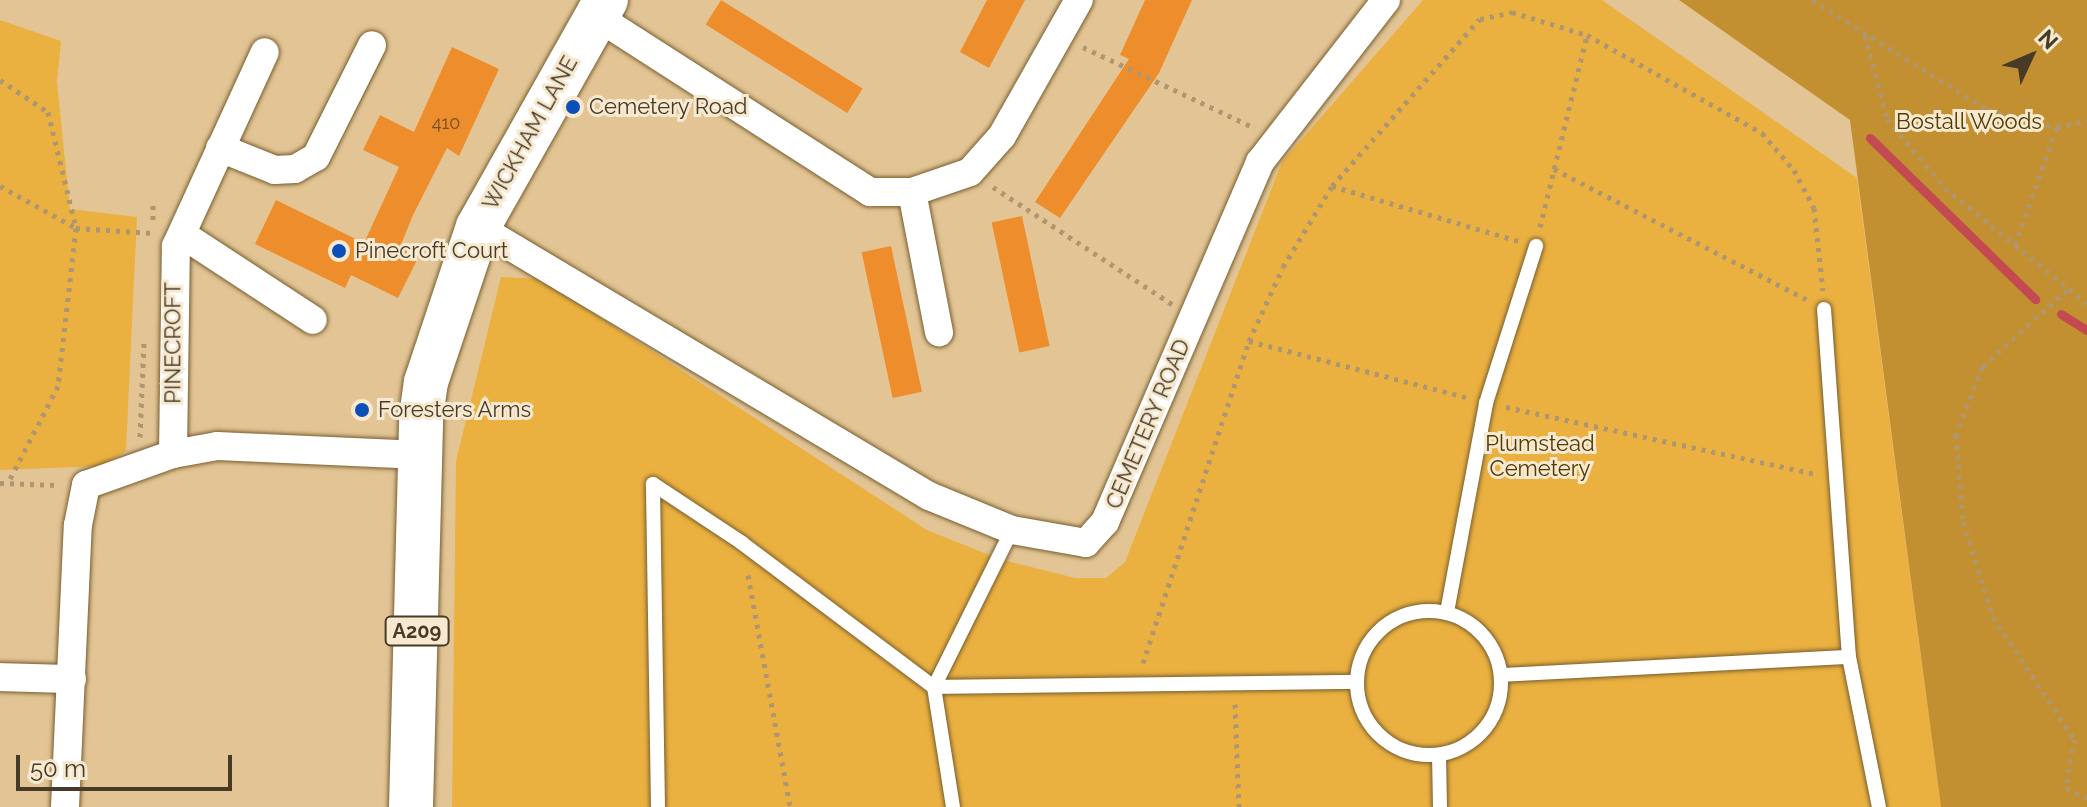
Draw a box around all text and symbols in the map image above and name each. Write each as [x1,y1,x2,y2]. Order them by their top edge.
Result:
north arrow [1991,16,2071,96]
text: N [2033,24,2063,54]
street label: WICKHAM LANE [477,51,583,215]
place label: Cemetery Road [589,94,748,120]
marker: Cemetery Road [564,98,582,116]
park label: Bostall Woods [1895,109,2043,135]
house number: 410 [432,112,460,134]
place label: Pinecroft Court [355,238,508,264]
marker: Pinecroft Court [330,242,348,260]
street label: PINECROFT [160,282,186,404]
street label: CEMETERY ROAD [1100,335,1196,513]
place label: Foresters Arms [378,397,532,423]
marker: Foresters Arms [353,401,371,419]
park label: Plumstead Cemetery [1485,430,1595,482]
road number: A209 [383,615,451,647]
scale bar [20,739,236,789]
text: 50 m [30,754,86,783]

